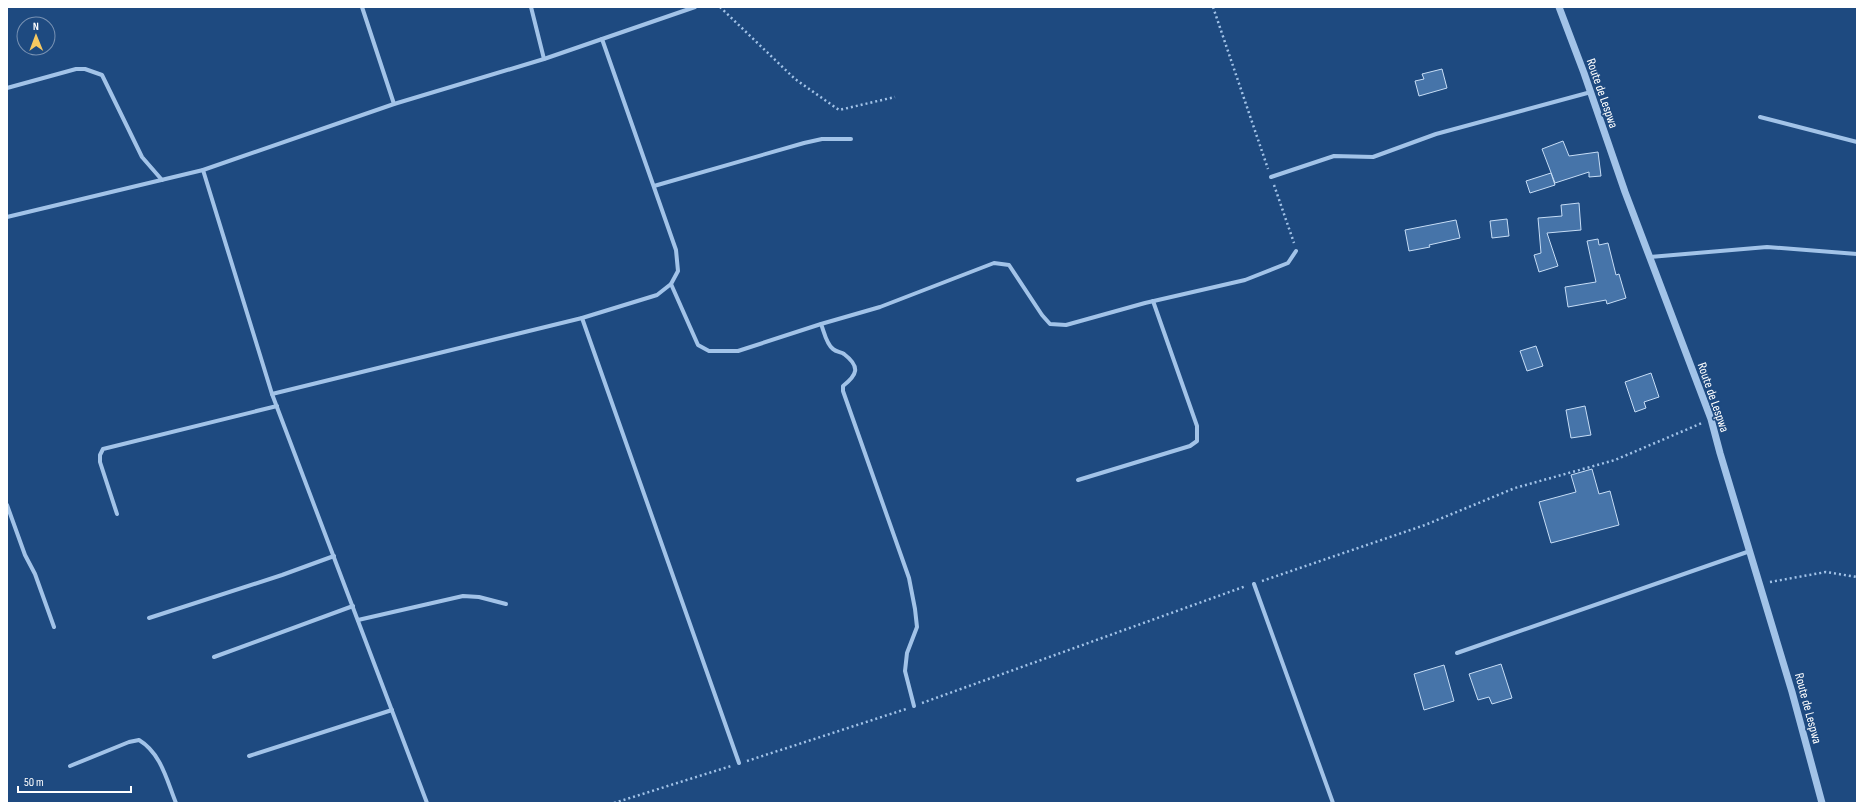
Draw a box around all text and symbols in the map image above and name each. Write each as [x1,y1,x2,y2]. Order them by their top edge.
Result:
north arrow [16,16,56,56]
text: N [33,20,39,33]
street label: Route de Lespwa [1583,56,1621,130]
street label: Route de Lespwa [1694,360,1732,434]
street label: Route de Lespwa [1791,671,1825,745]
scale bar [18,768,131,794]
text: 50 m [24,775,44,790]

